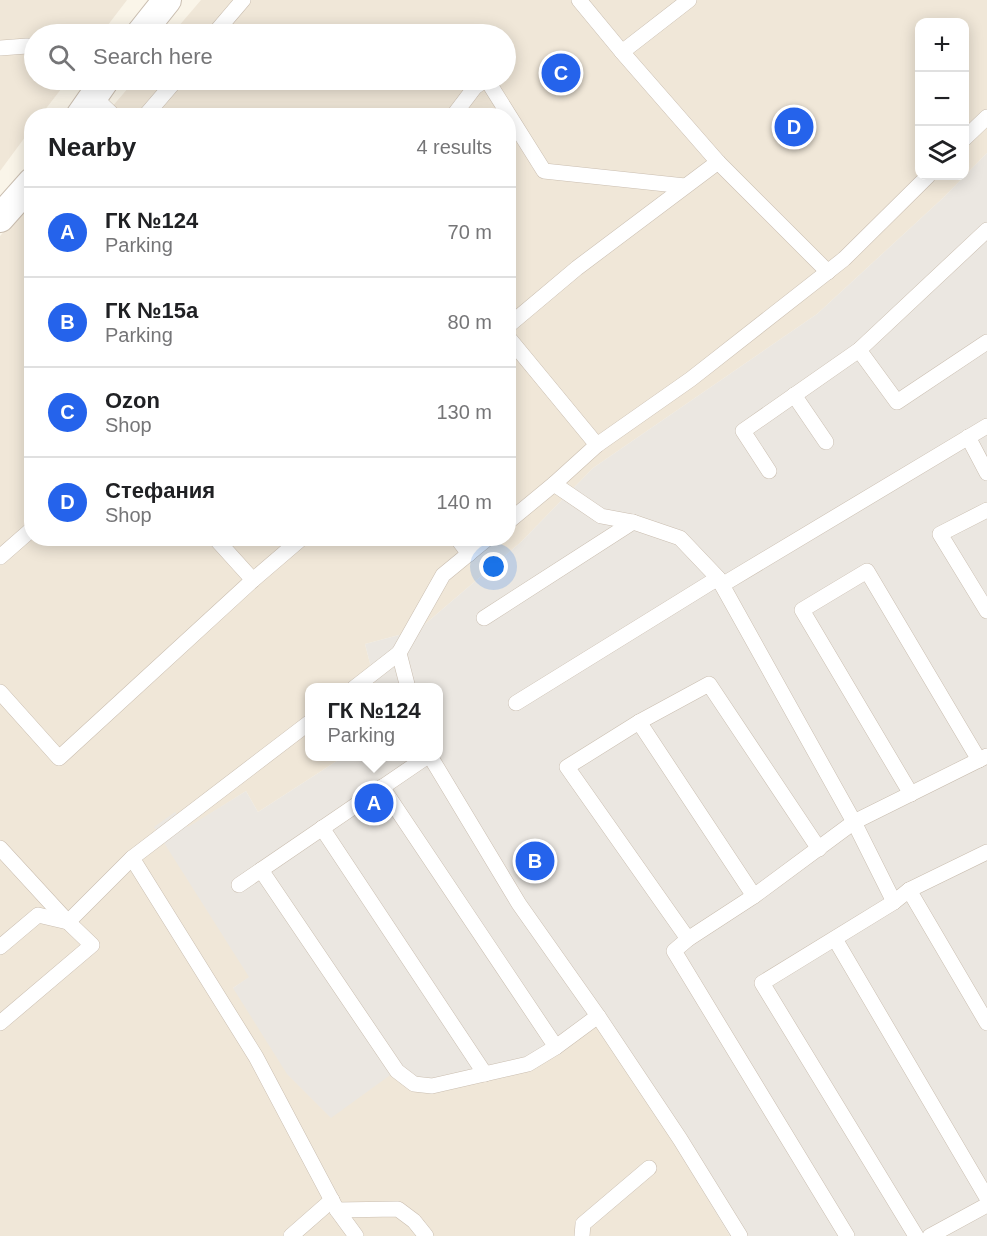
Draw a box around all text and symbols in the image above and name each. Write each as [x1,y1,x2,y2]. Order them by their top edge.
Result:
map controls [915,18,969,180]
button: + [915,18,969,72]
search box [24,24,516,90]
icon: search [45,41,78,74]
text: Search here [93,44,213,69]
pin: C [542,50,580,96]
button: − [915,72,969,126]
pin: D [774,104,814,150]
button: layers [915,126,969,180]
text: Nearby [48,132,136,162]
text: 4 results [416,136,492,158]
text: ГК №124 [105,208,198,233]
text: A [60,221,75,243]
text: 70 m [448,221,492,243]
text: Parking [105,234,173,256]
text: ГК №15а [105,298,198,323]
text: B [60,311,75,333]
text: 80 m [448,311,492,333]
text: Parking [105,324,173,346]
text: Ozon [105,388,160,413]
text: C [60,401,75,423]
text: 130 m [436,401,492,423]
text: Shop [105,414,152,436]
text: Стефания [105,478,215,503]
text: D [60,491,75,513]
text: 140 m [436,491,492,513]
text: Shop [105,504,152,526]
your location [479,552,508,581]
popup [305,683,443,761]
text: ГК №124 [327,698,421,723]
text: Parking [327,724,395,746]
pin: A [354,780,394,826]
pin: B [516,838,554,884]

